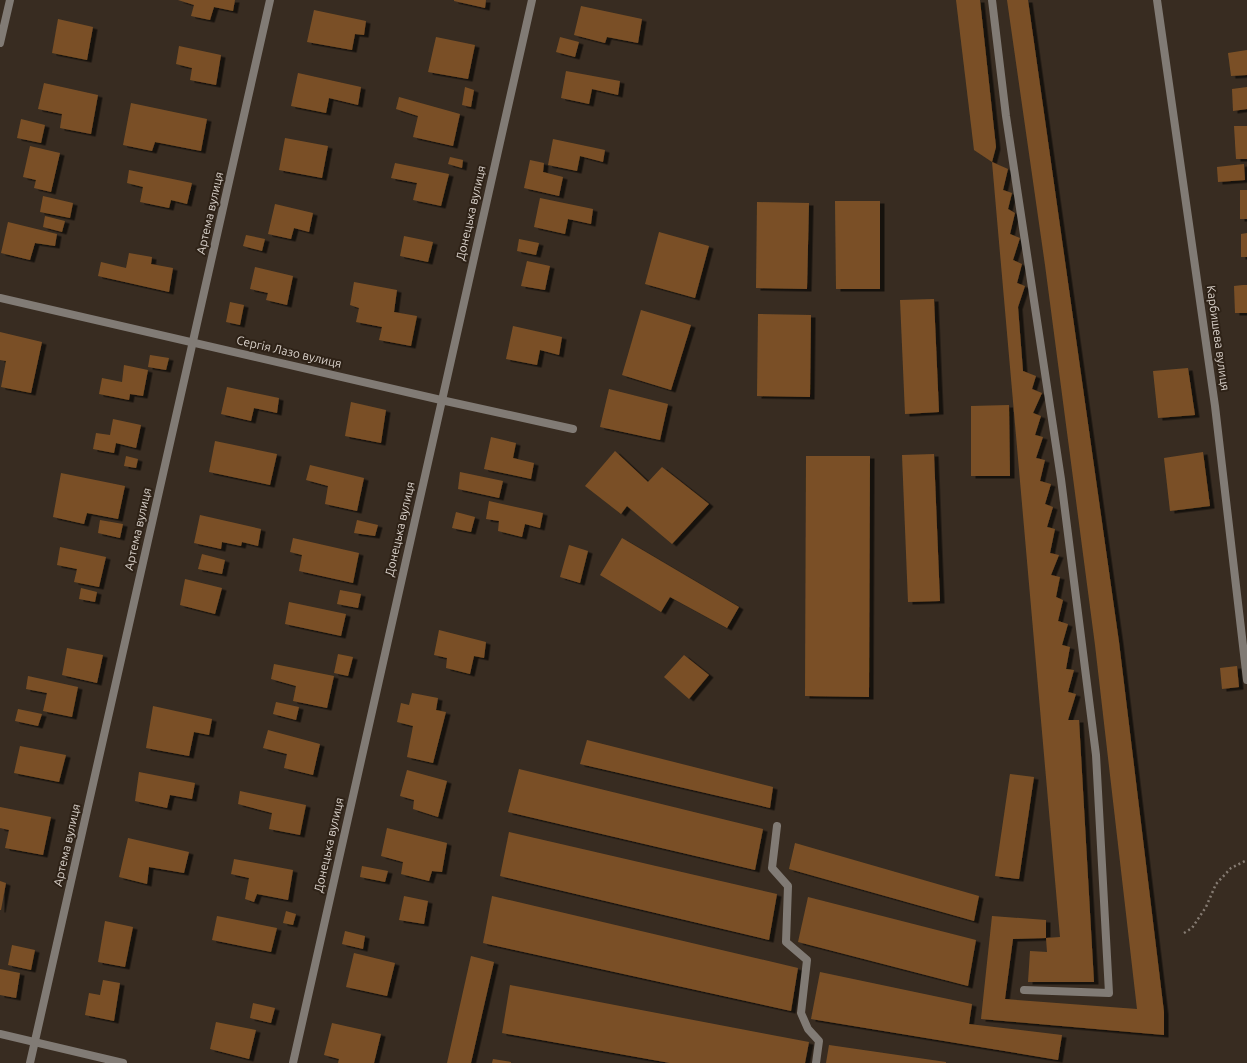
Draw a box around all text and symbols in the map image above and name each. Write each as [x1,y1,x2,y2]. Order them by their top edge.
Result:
street label: Донецька вулиця [453,164,488,262]
street label: Артема вулиця [194,170,225,255]
street label: Карбишева вулиця [1205,284,1232,391]
street label: Сергія Лазо вулиця [235,333,343,370]
street label: Донецька вулиця [382,480,417,578]
street label: Артема вулиця [122,486,153,571]
street label: Донецька вулиця [311,796,346,894]
street label: Артема вулиця [51,802,82,887]

